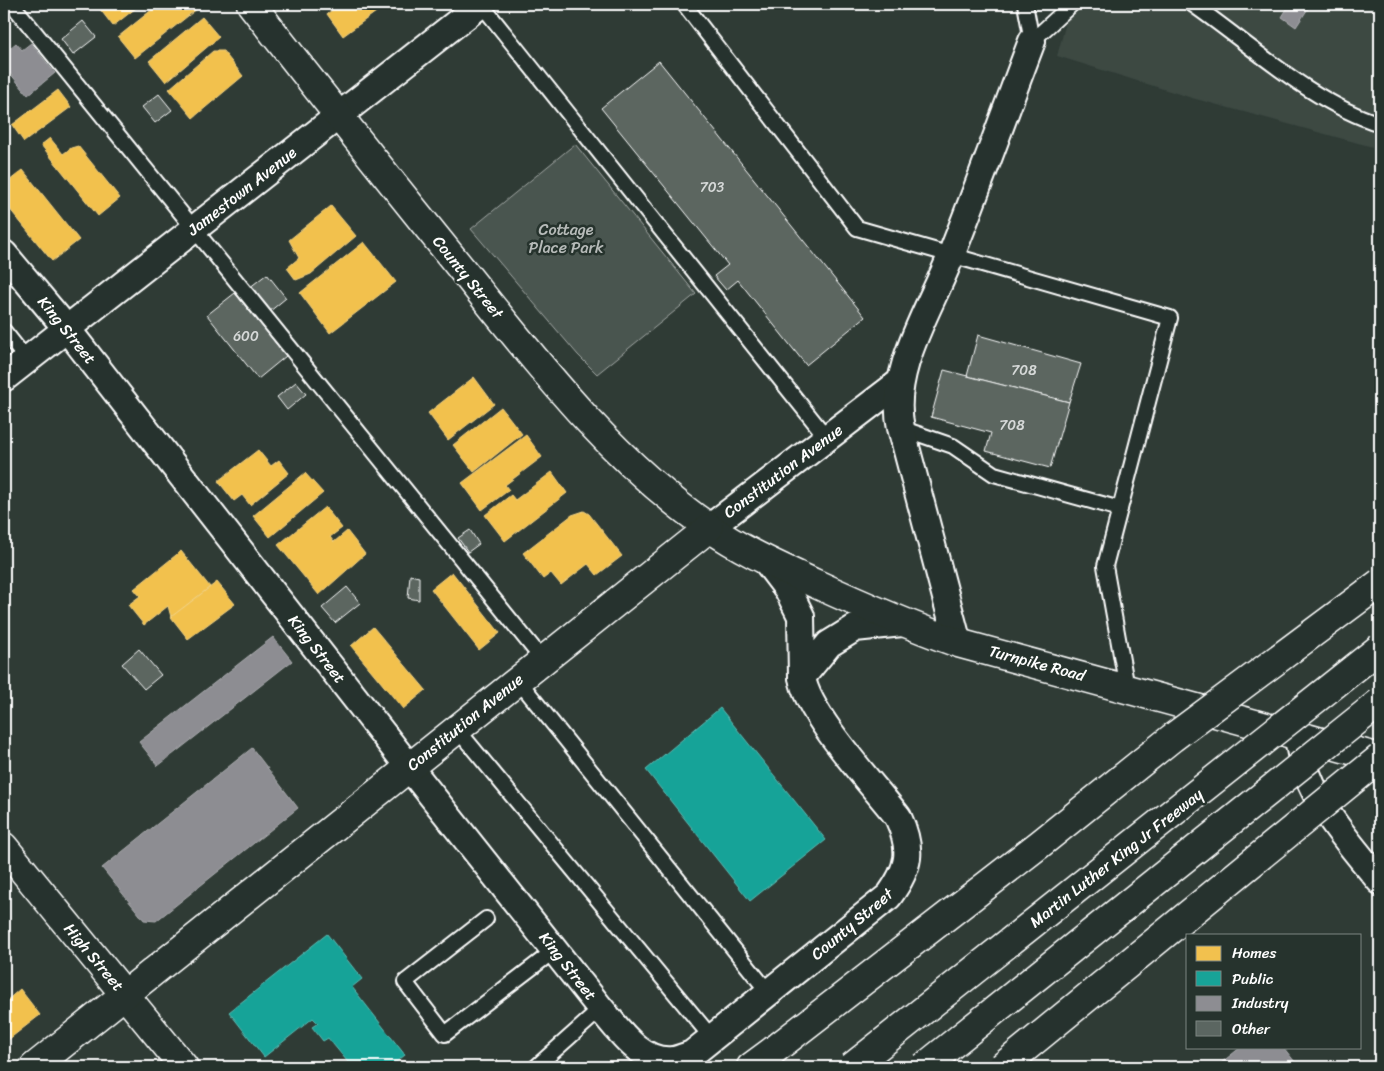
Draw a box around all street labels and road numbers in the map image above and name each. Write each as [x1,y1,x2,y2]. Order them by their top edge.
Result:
street label: Jamestown Avenue [180,139,303,244]
street label: County Street [425,229,511,326]
street label: King Street [30,289,104,371]
street label: Constitution Avenue [717,416,849,526]
street label: King Street [280,608,354,690]
street label: Turnpike Road [986,636,1090,690]
street label: Constitution Avenue [400,665,530,779]
street label: Martin Luther King Jr Freeway [1023,780,1210,935]
street label: County Street [804,880,900,968]
street label: High Street [56,916,132,998]
street label: King Street [531,925,605,1007]

